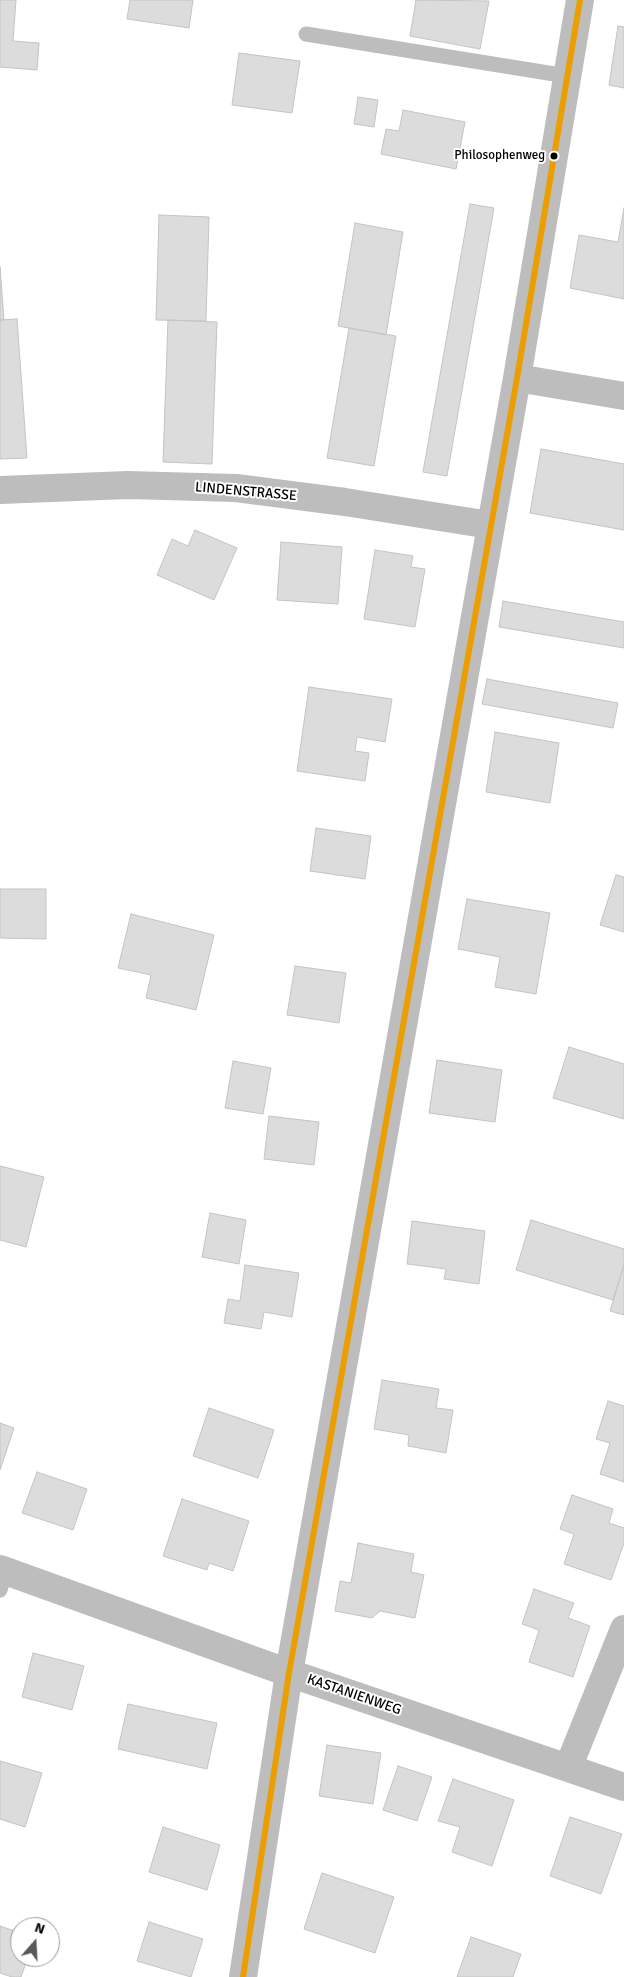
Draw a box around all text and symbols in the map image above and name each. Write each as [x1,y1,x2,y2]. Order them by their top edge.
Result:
place label: Philosophenweg [454,148,545,164]
marker: Philosophenweg [549,151,559,161]
street label: LINDENSTRASSE [194,479,298,505]
street label: KASTANIENWEG [305,1671,403,1719]
north arrow [10,1917,60,1967]
text: N [32,1919,47,1938]

